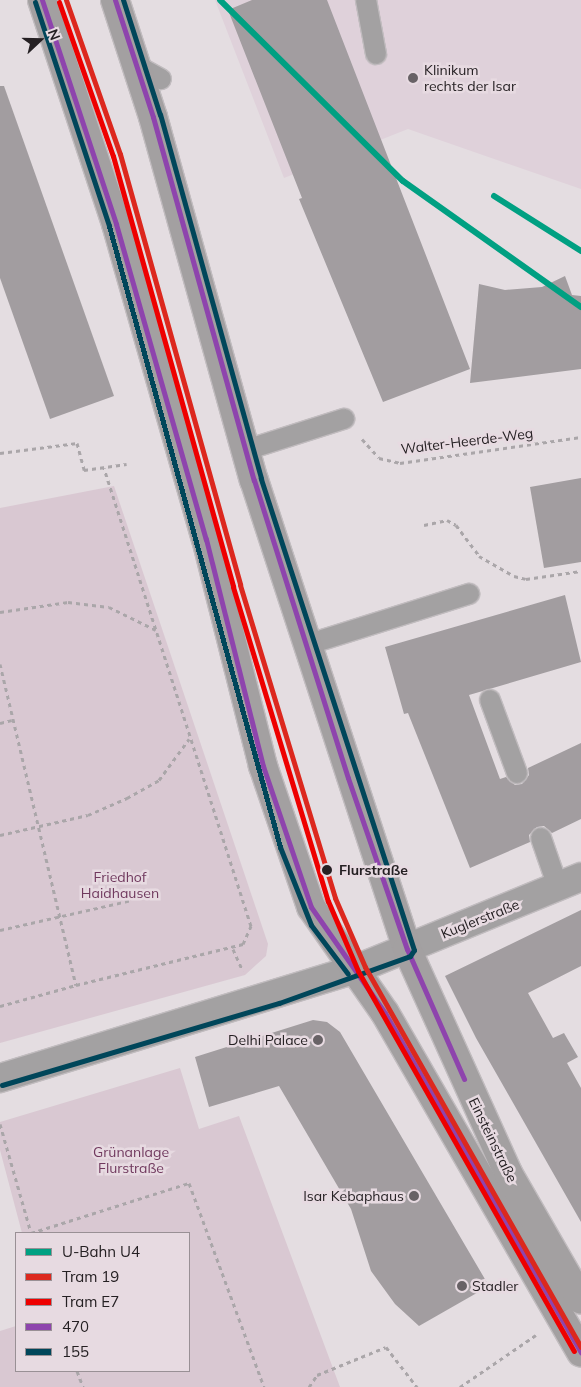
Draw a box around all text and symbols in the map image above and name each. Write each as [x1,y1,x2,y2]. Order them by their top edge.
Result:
north arrow [15,15,65,65]
text: N [44,26,64,43]
place label: Klinikum rechts der Isar [424,62,516,94]
marker: Klinikum rechts der Isar [406,71,420,85]
street label: Walter-Heerde-Weg [400,425,534,457]
marker: Flurstraße [319,862,335,878]
place label: Flurstraße [339,862,408,878]
park label: Friedhof Haidhausen [81,869,159,902]
street label: Kuglerstraße [438,896,522,942]
place label: Delhi Palace [228,1032,308,1048]
marker: Delhi Palace [312,1034,324,1046]
street label: Einsteinstraße [465,1095,521,1185]
park label: Grünanlage Flurstraße [93,1144,169,1176]
place label: Isar Kebaphaus [303,1188,404,1204]
marker: Isar Kebaphaus [408,1190,420,1202]
legend [15,1232,190,1372]
text: U-Bahn U4 [62,1242,140,1261]
text: Tram 19 [62,1267,119,1286]
place label: Stadler [472,1278,518,1294]
marker: Stadler [456,1280,468,1292]
text: Tram E7 [62,1292,119,1311]
text: 470 [62,1317,89,1336]
text: 155 [62,1342,89,1361]

